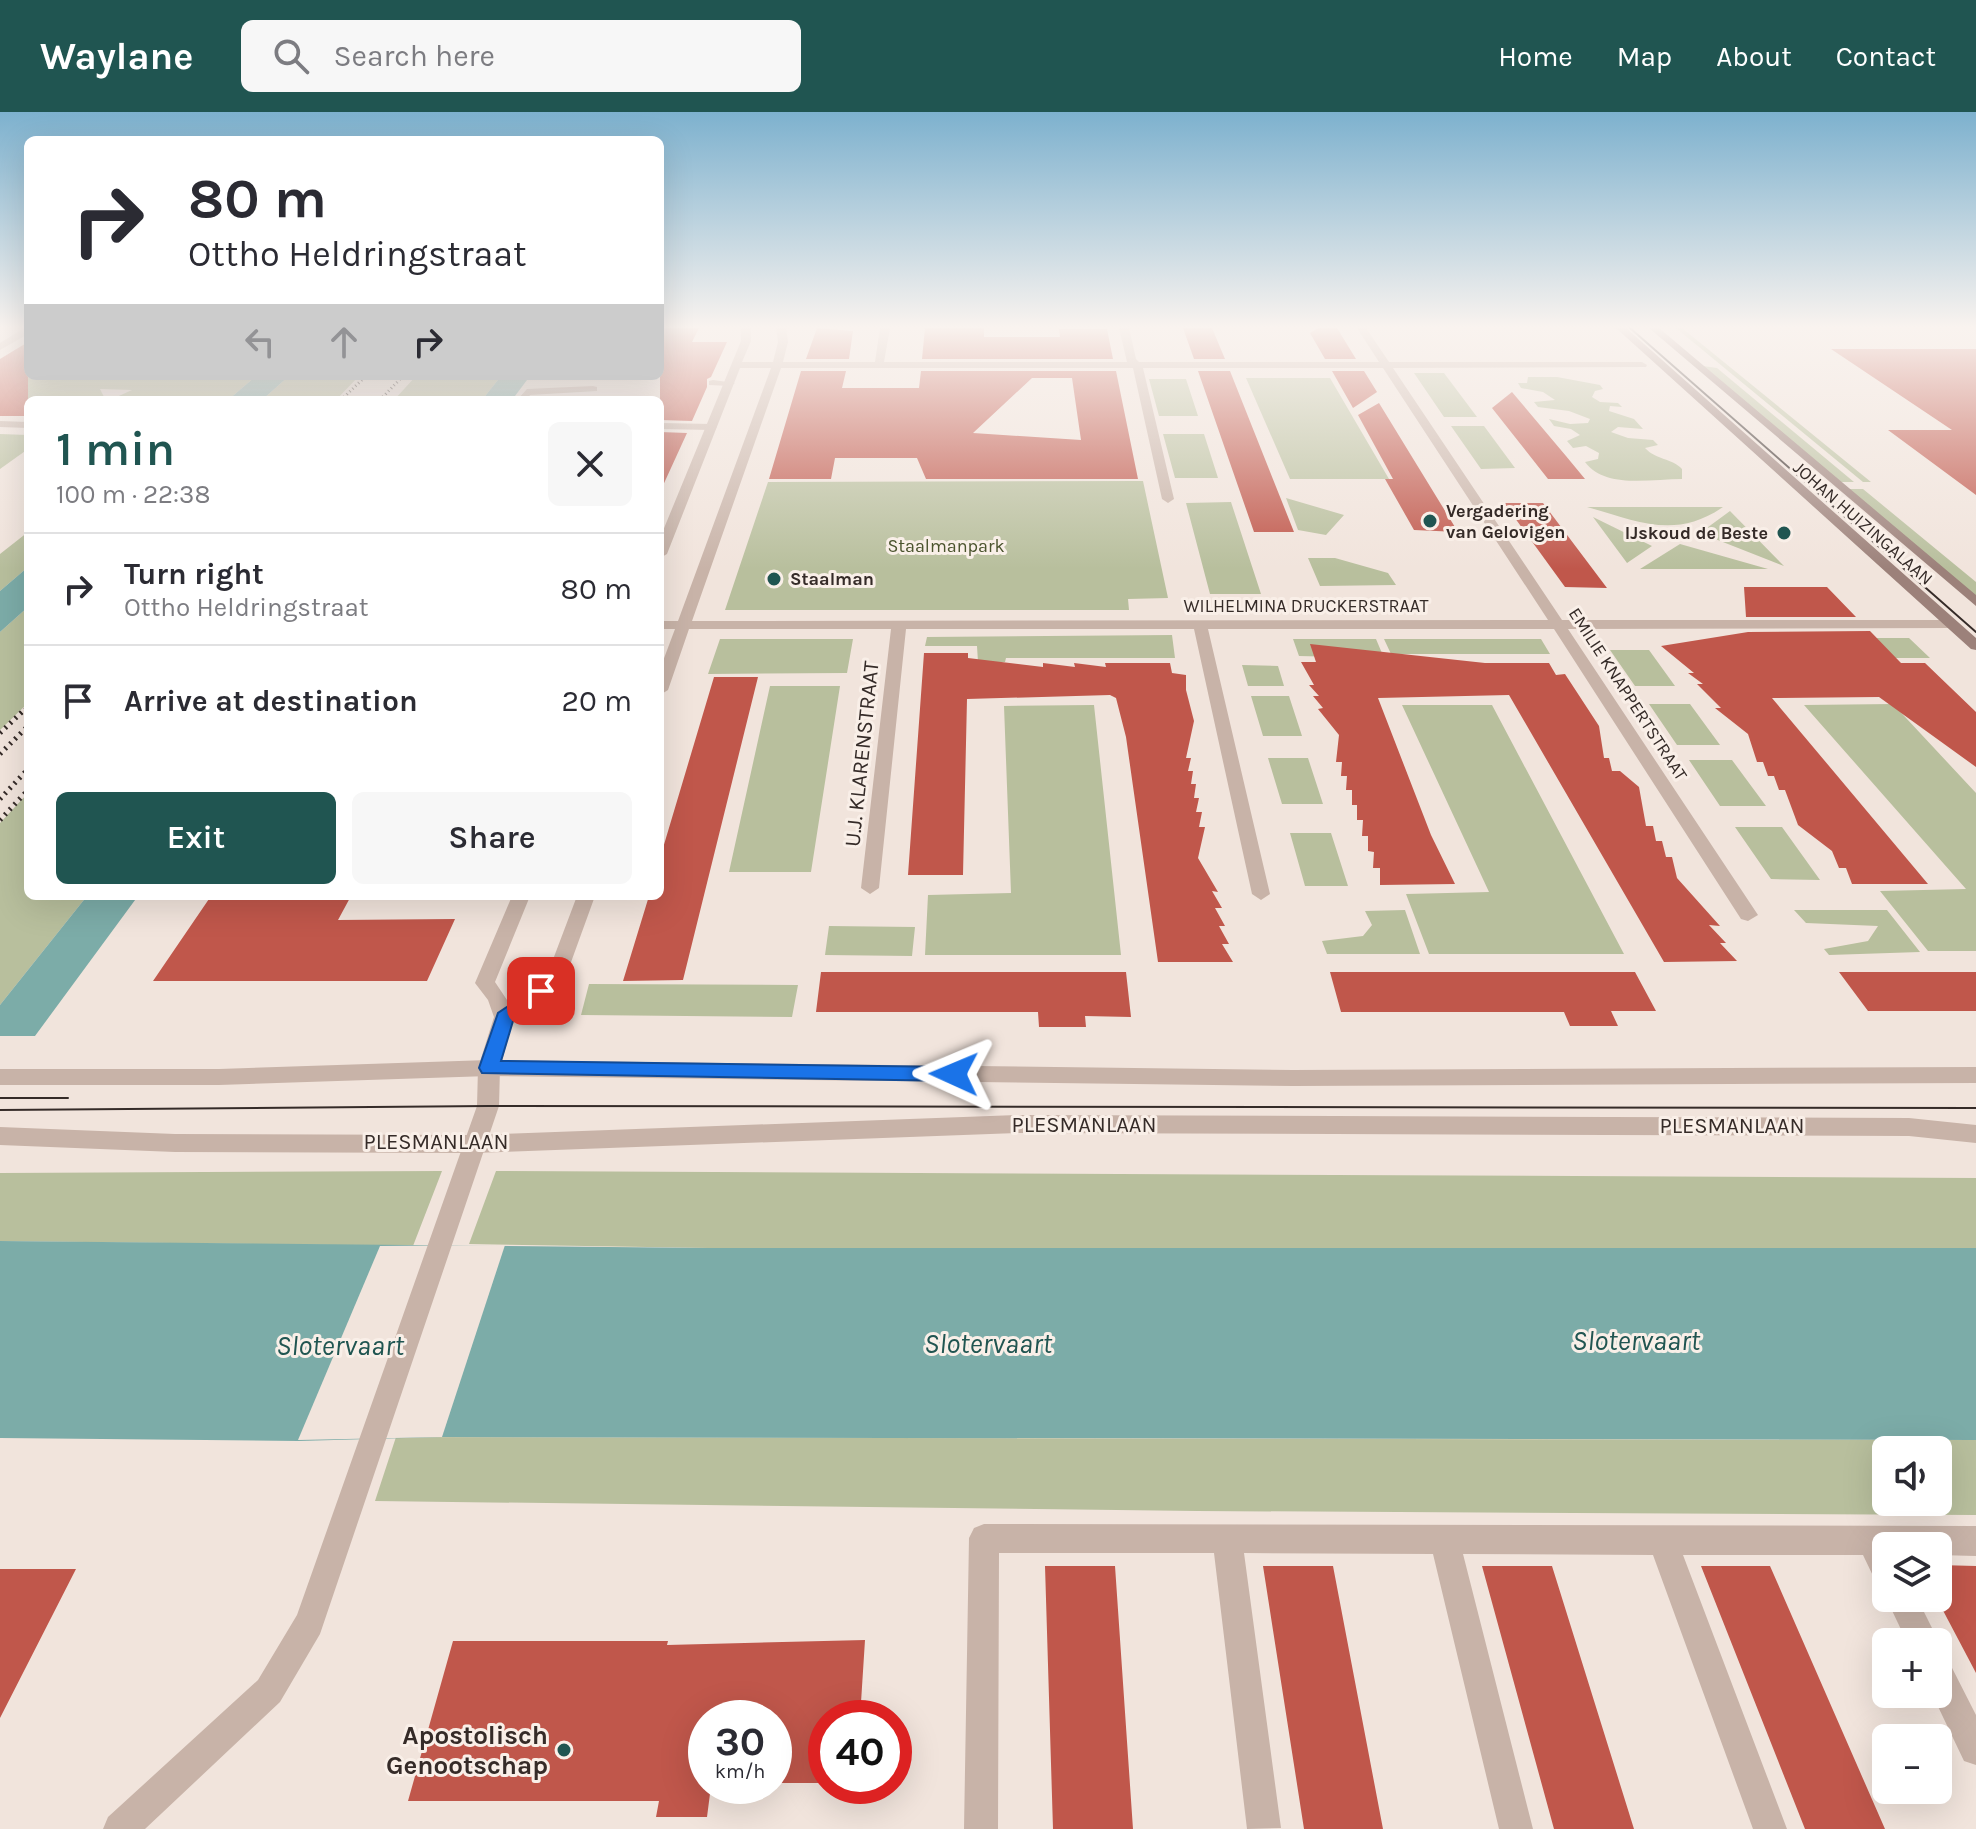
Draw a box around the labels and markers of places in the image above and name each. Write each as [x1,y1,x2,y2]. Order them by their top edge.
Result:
place label: Vergadering van Gelovigen [1446,500,1566,543]
marker: Vergadering van Gelovigen [1421,512,1439,530]
place label: IJskoud de Beste [1625,522,1768,544]
marker: IJskoud de Beste [1775,524,1793,542]
place label: Staalman [790,568,874,590]
marker: Staalman [765,570,783,588]
pin [507,957,575,1025]
place label: Apostolisch Genootschap [386,1720,548,1781]
marker: Apostolisch Genootschap [555,1741,573,1759]

